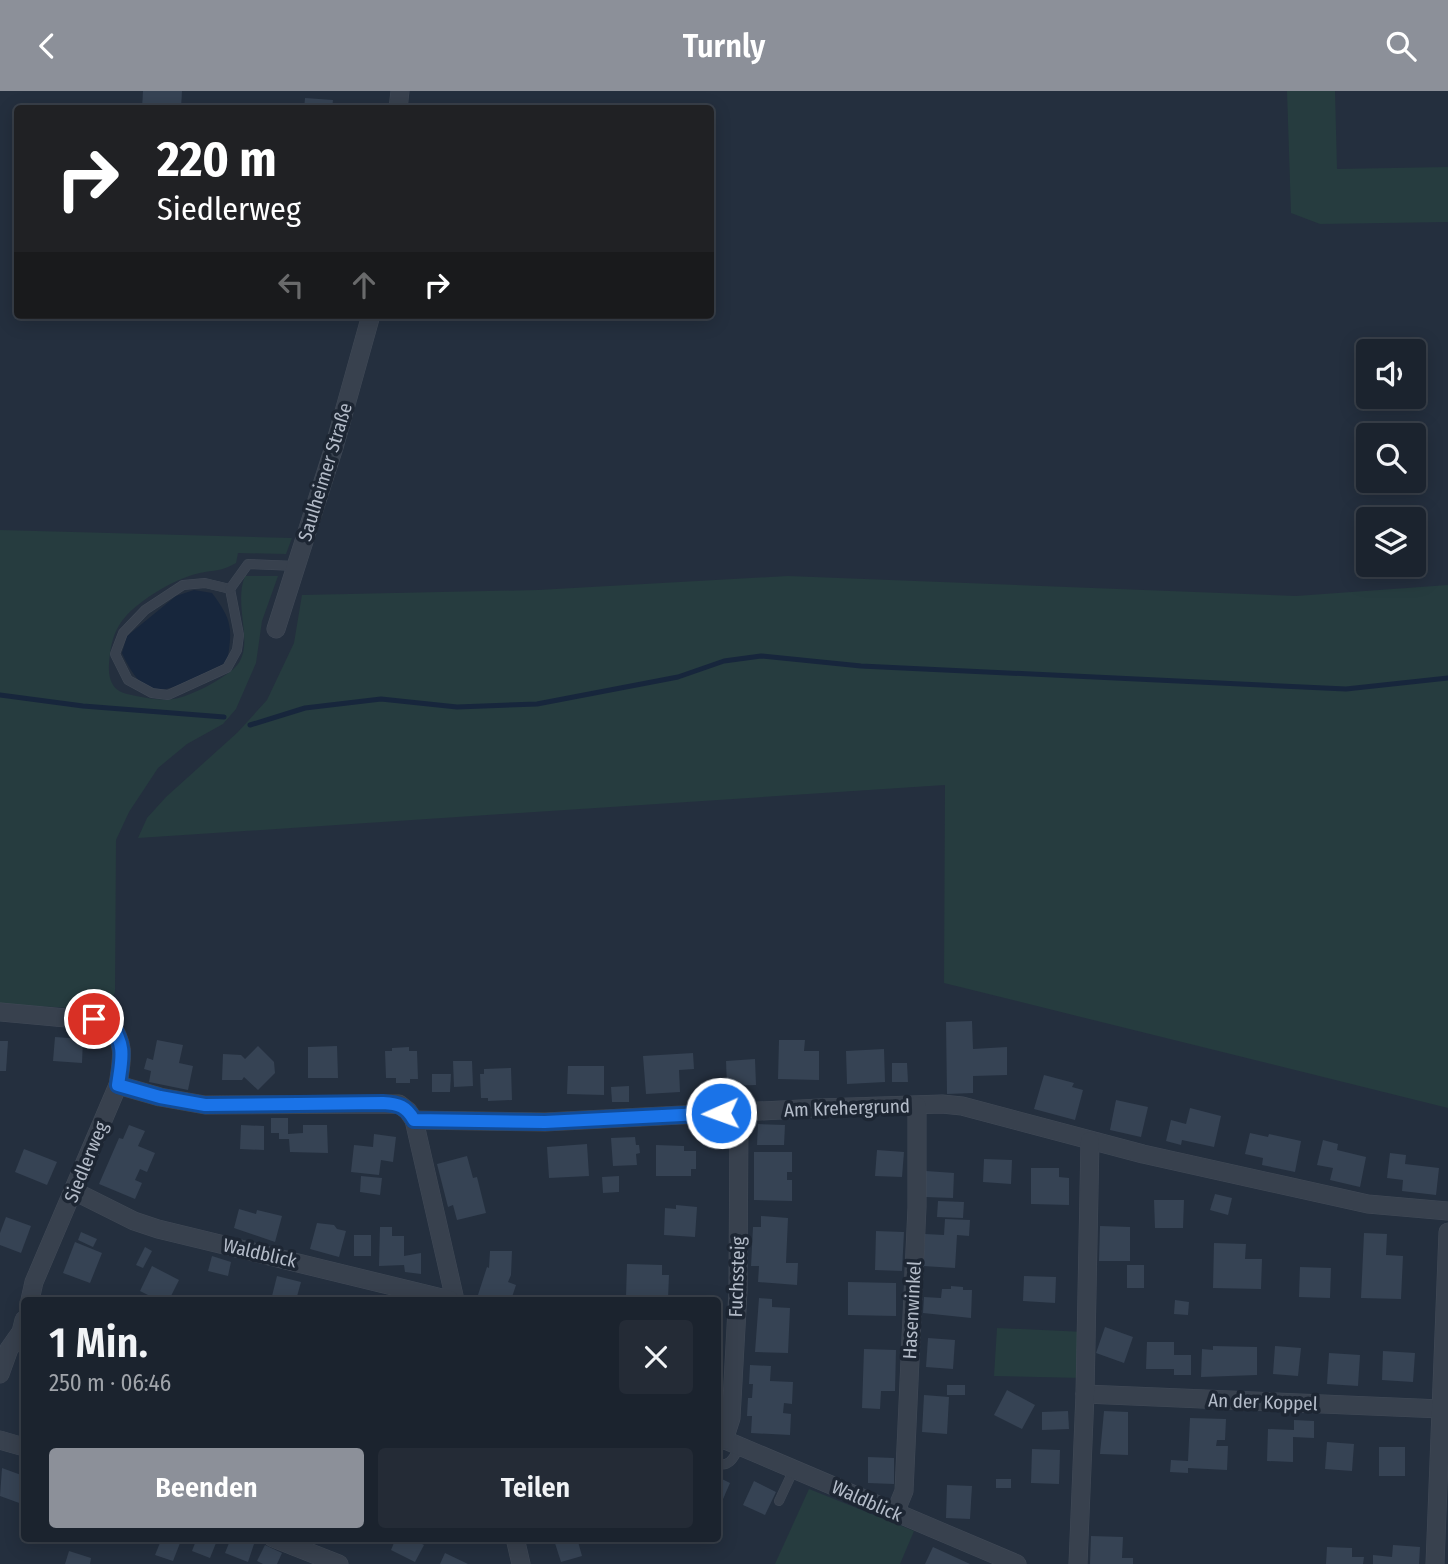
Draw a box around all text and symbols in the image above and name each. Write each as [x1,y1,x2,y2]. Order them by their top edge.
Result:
icon: back [28,27,66,65]
text: Turnly [683,27,765,65]
icon: search [1382,27,1420,65]
text: 220 m [157,130,277,189]
icon: right [42,133,133,224]
text: Siedlerweg [157,190,301,228]
icon: left [272,266,310,304]
icon: ahead [345,266,383,304]
icon: right [418,266,456,304]
map controls [1356,339,1426,577]
button: sound [1356,339,1426,409]
street label: Saulheimer Straße [293,400,357,544]
button: search [1356,423,1426,493]
button: layers [1356,507,1426,577]
pin [64,989,124,1049]
icon: arrive [75,1000,113,1038]
position arrow [684,1076,758,1150]
street label: Am Krehergrund [784,1094,910,1122]
street label: Siedlerweg [59,1118,113,1206]
street label: Waldblick [221,1233,299,1273]
street label: Fuchssteig [724,1236,750,1318]
street label: Hasenwinkel [898,1260,926,1360]
text: 1 Min. [49,1318,148,1368]
button: close [619,1320,693,1394]
text: 250 m · 06:46 [49,1369,171,1397]
street label: An der Koppel [1208,1389,1318,1415]
button: Beenden [49,1448,364,1528]
button: Teilen [378,1448,693,1528]
street label: Waldblick [828,1475,906,1527]

